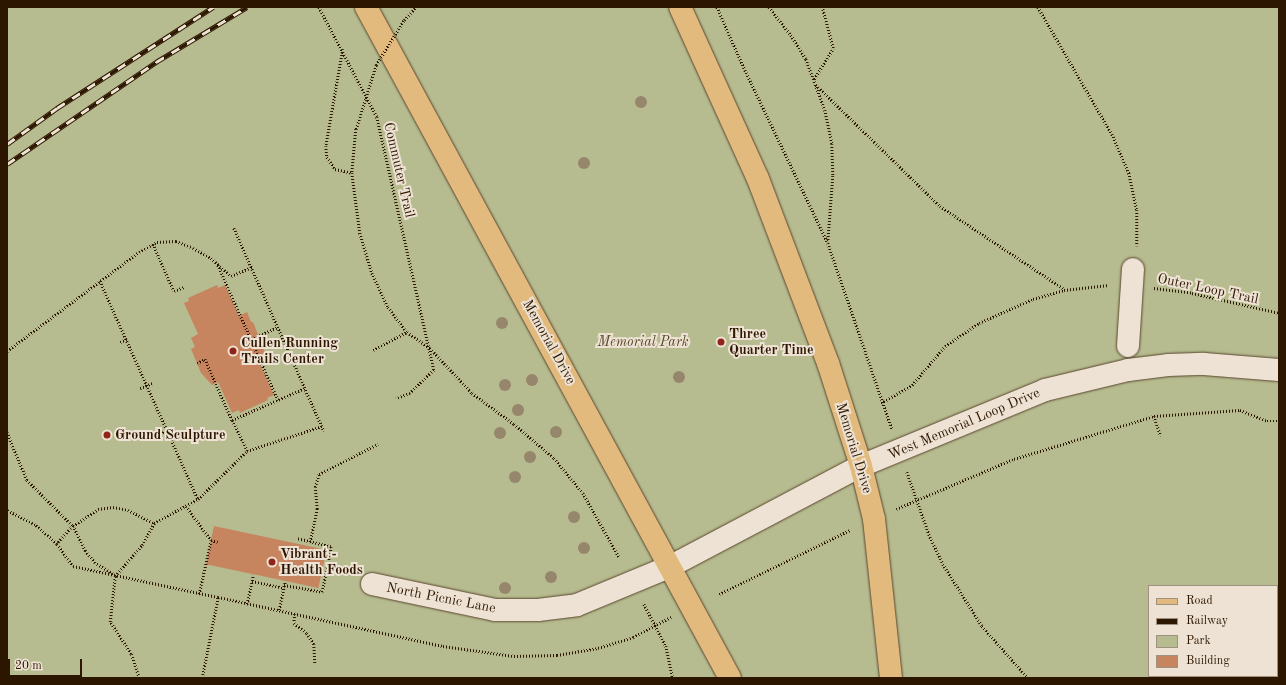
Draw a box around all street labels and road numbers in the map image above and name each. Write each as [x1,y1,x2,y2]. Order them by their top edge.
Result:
street label: Commuter Trail [380,121,418,219]
street label: Outer Loop Trail [1156,270,1260,308]
street label: Memorial Drive [519,297,579,387]
street label: West Memorial Loop Drive [886,384,1042,464]
street label: Memorial Drive [832,401,876,495]
street label: North Picnic Lane [385,579,497,617]

